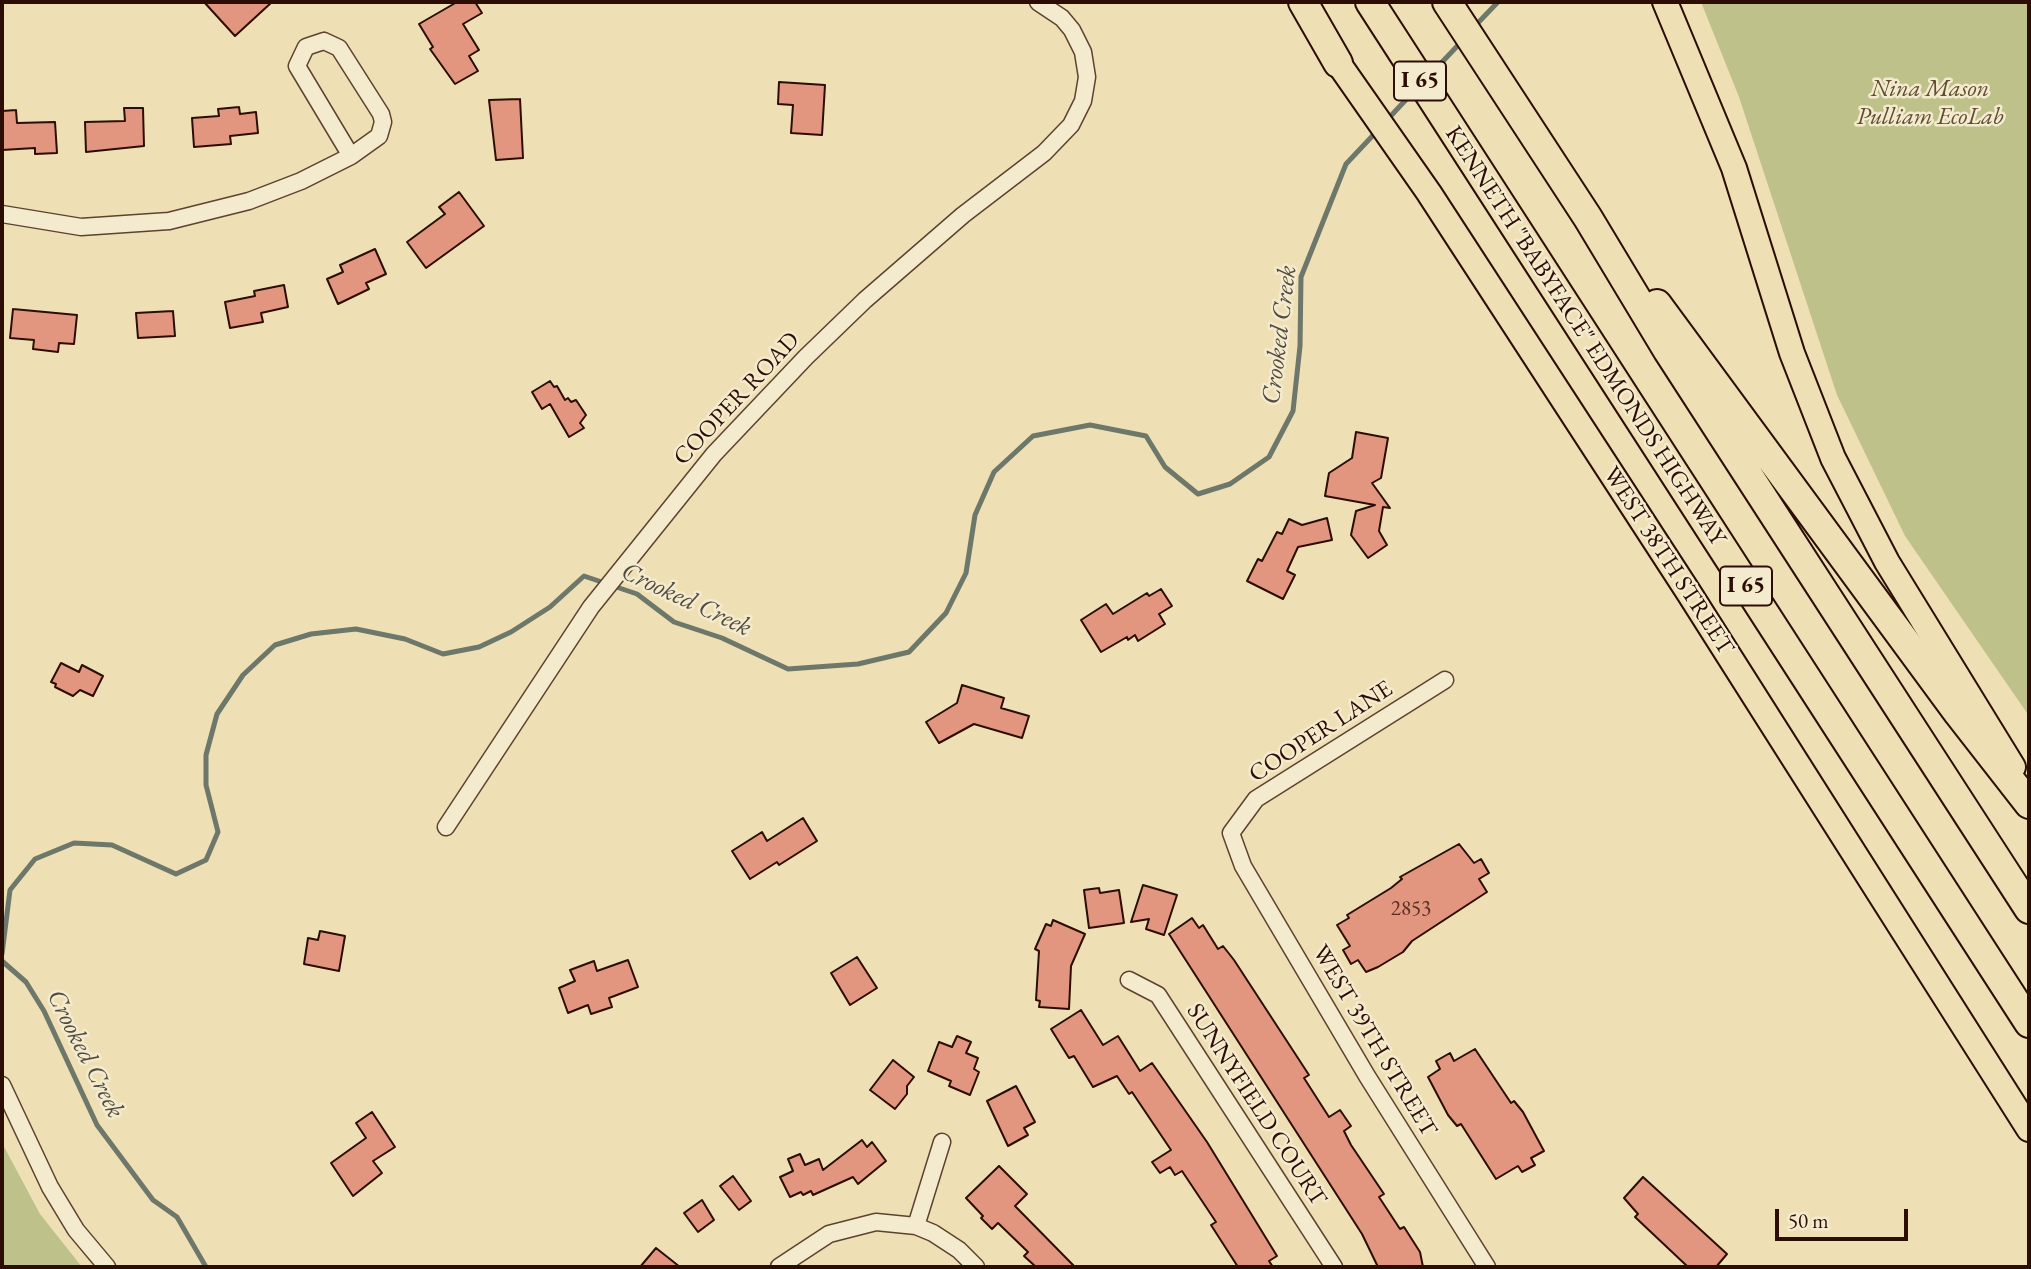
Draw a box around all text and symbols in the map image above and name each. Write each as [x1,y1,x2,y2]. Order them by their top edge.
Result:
road number: I 65 [1394,61,1446,100]
park label: Nina Mason Pulliam EcoLab [1857,75,2003,131]
street label: KENNETH "BABYFACE" EDMONDS HIGHWAY [1438,121,1732,551]
water label: Crooked Creek [1256,264,1304,406]
street label: COOPER ROAD [668,326,806,472]
street label: WEST 38TH STREET [1596,462,1740,660]
water label: Crooked Creek [616,556,756,644]
road number: I 65 [1720,566,1772,606]
street label: COOPER LANE [1244,675,1398,789]
house number: 2853 [1391,896,1431,922]
street label: WEST 39TH STREET [1305,940,1443,1142]
water label: Crooked Creek [39,985,131,1123]
street label: SUNNYFIELD COURT [1180,998,1332,1212]
scale bar [1779,1196,1912,1240]
text: 50 m [1788,1207,1829,1234]

